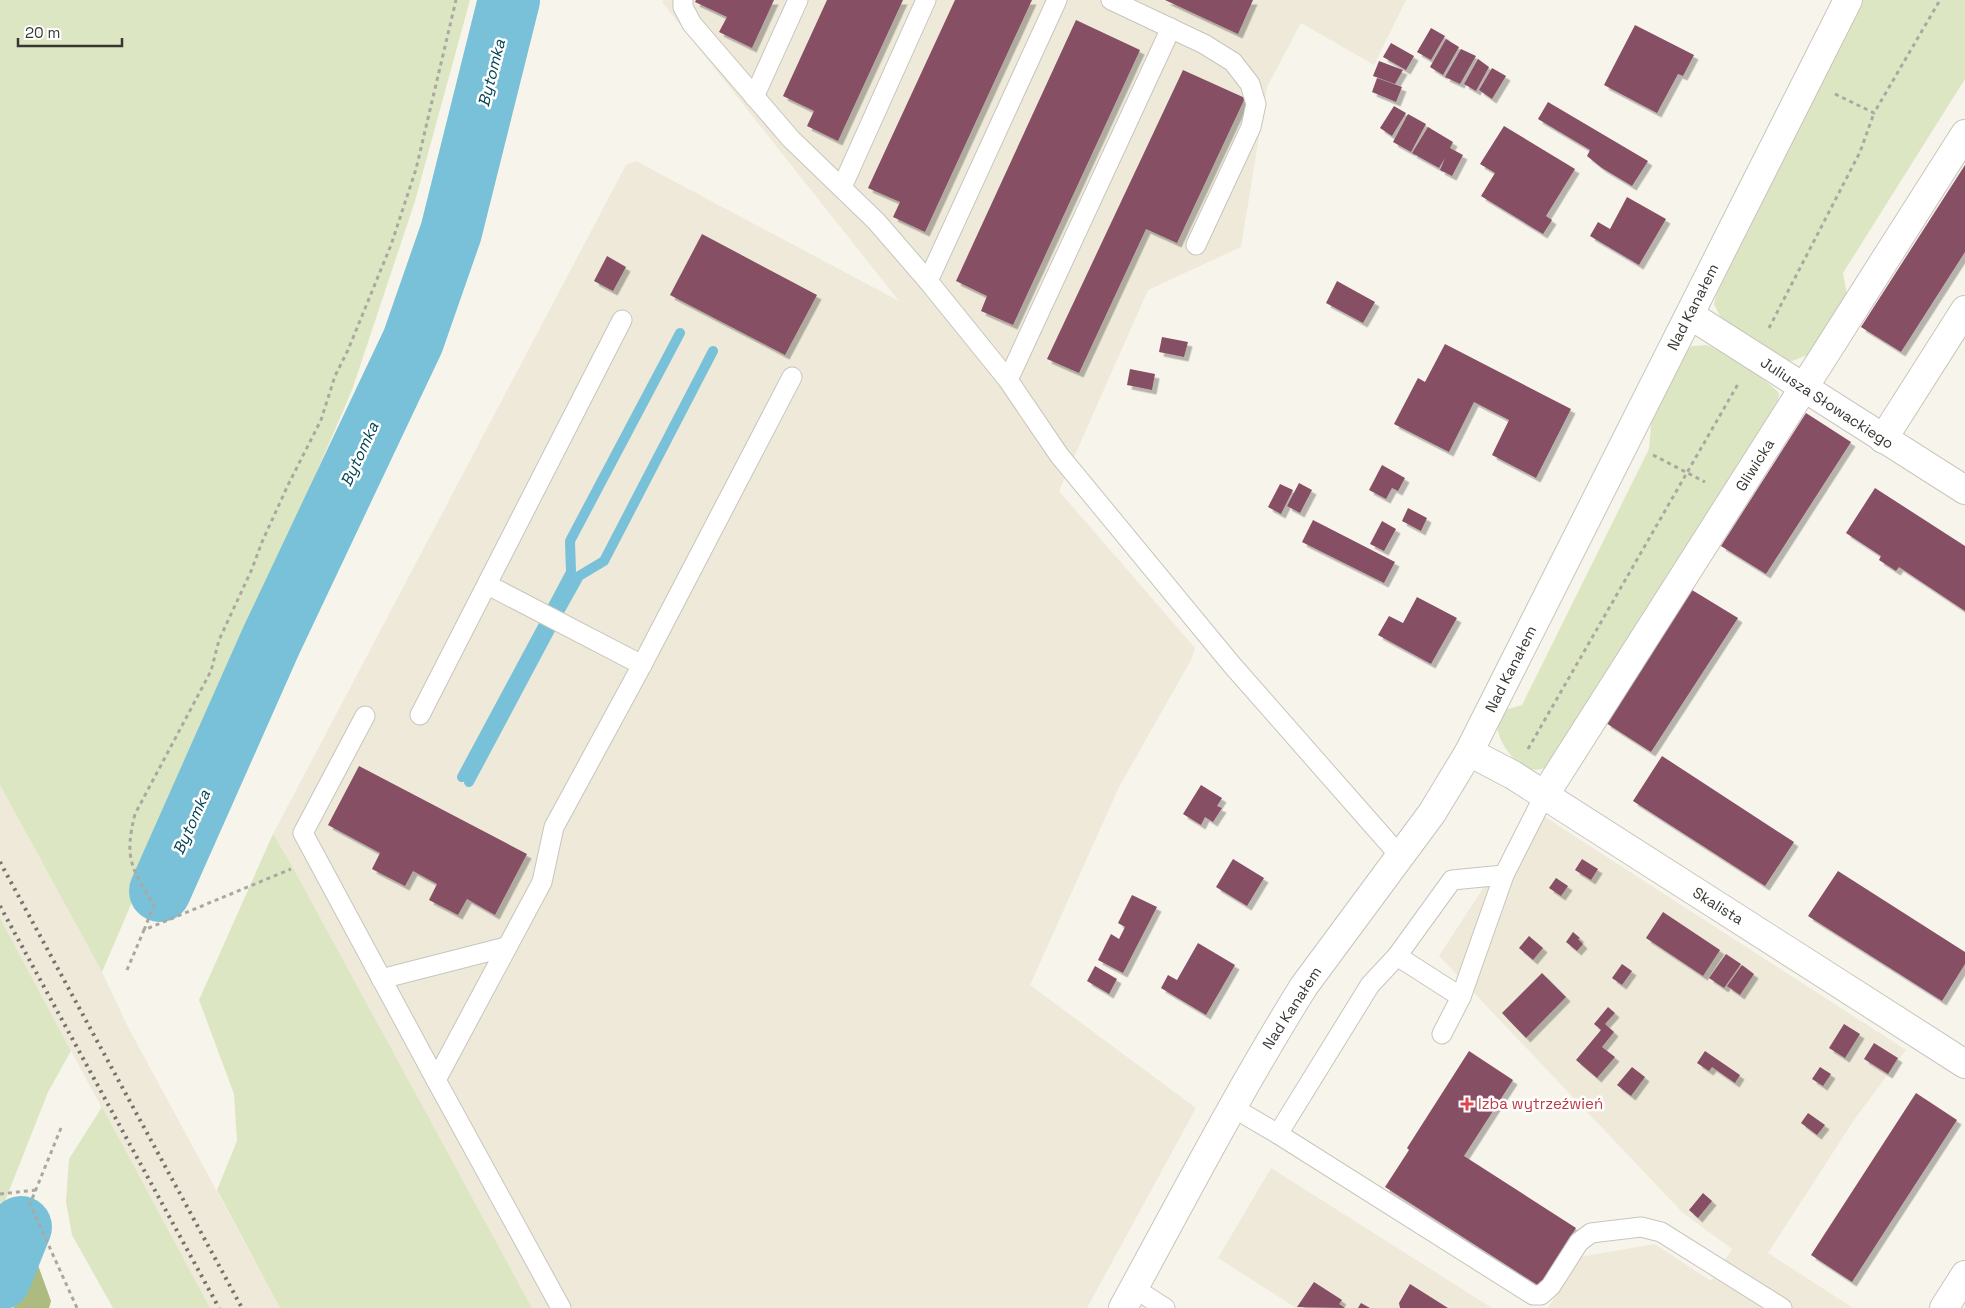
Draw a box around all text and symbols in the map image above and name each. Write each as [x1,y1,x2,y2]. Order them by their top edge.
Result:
scale bar [18,15,121,47]
text: 20 m [25,23,60,42]
water label: Bytomka [473,36,510,109]
street label: Nad Kanałem [1663,260,1723,353]
street label: Juliusza Słowackiego [1757,352,1897,453]
water label: Bytomka [335,418,384,490]
street label: Gliwicka [1731,435,1778,495]
street label: Nad Kanałem [1481,622,1541,715]
water label: Bytomka [168,786,215,858]
street label: Skalista [1689,883,1747,929]
street label: Nad Kanałem [1258,963,1325,1053]
place label: Izba wytrzeźwień [1478,1094,1603,1113]
marker: Izba wytrzeźwień [1460,1097,1474,1111]

